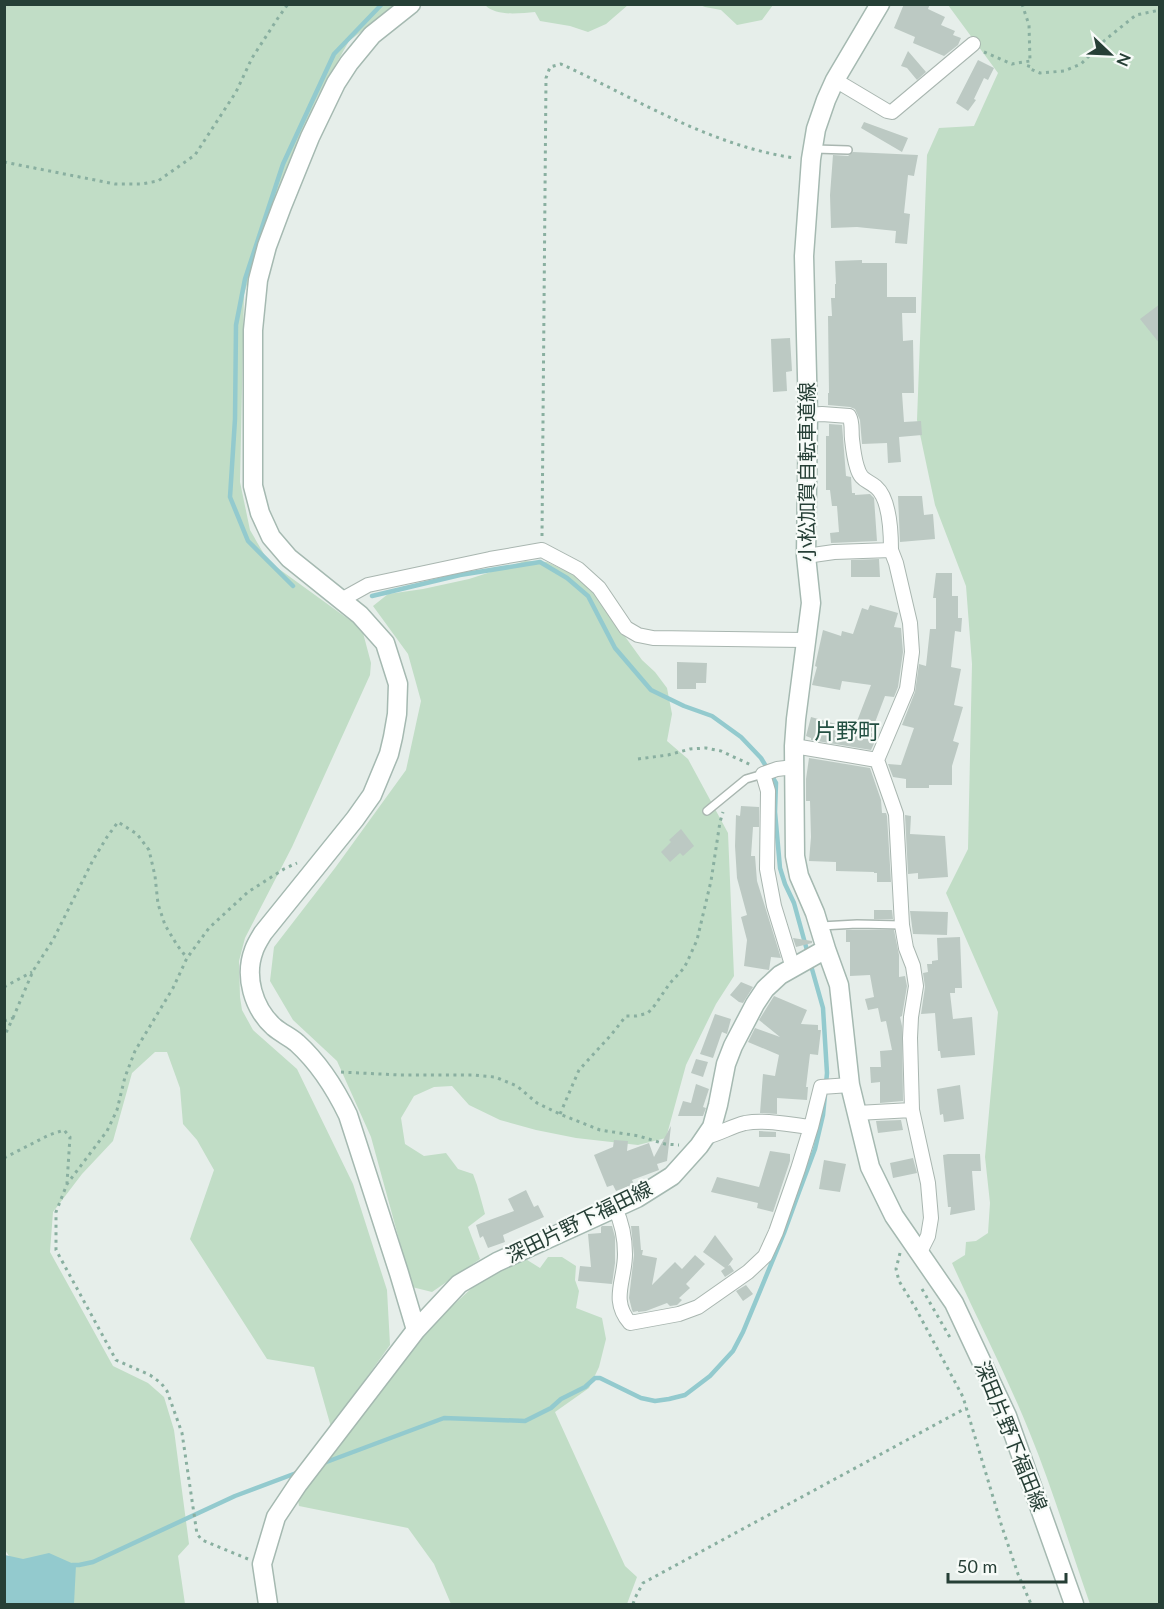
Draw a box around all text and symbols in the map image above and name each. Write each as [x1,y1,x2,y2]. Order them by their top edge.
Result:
north arrow [1080,24,1140,84]
text: N [1113,51,1135,69]
street label: 小松加賀自転車道線 [794,382,818,562]
district label: 片野町 [814,717,880,744]
street label: 深田片野下福田線 [501,1175,656,1267]
street label: 深田片野下福田線 [971,1357,1053,1514]
scale bar [948,1546,1066,1584]
text: 50 m [957,1555,997,1577]

